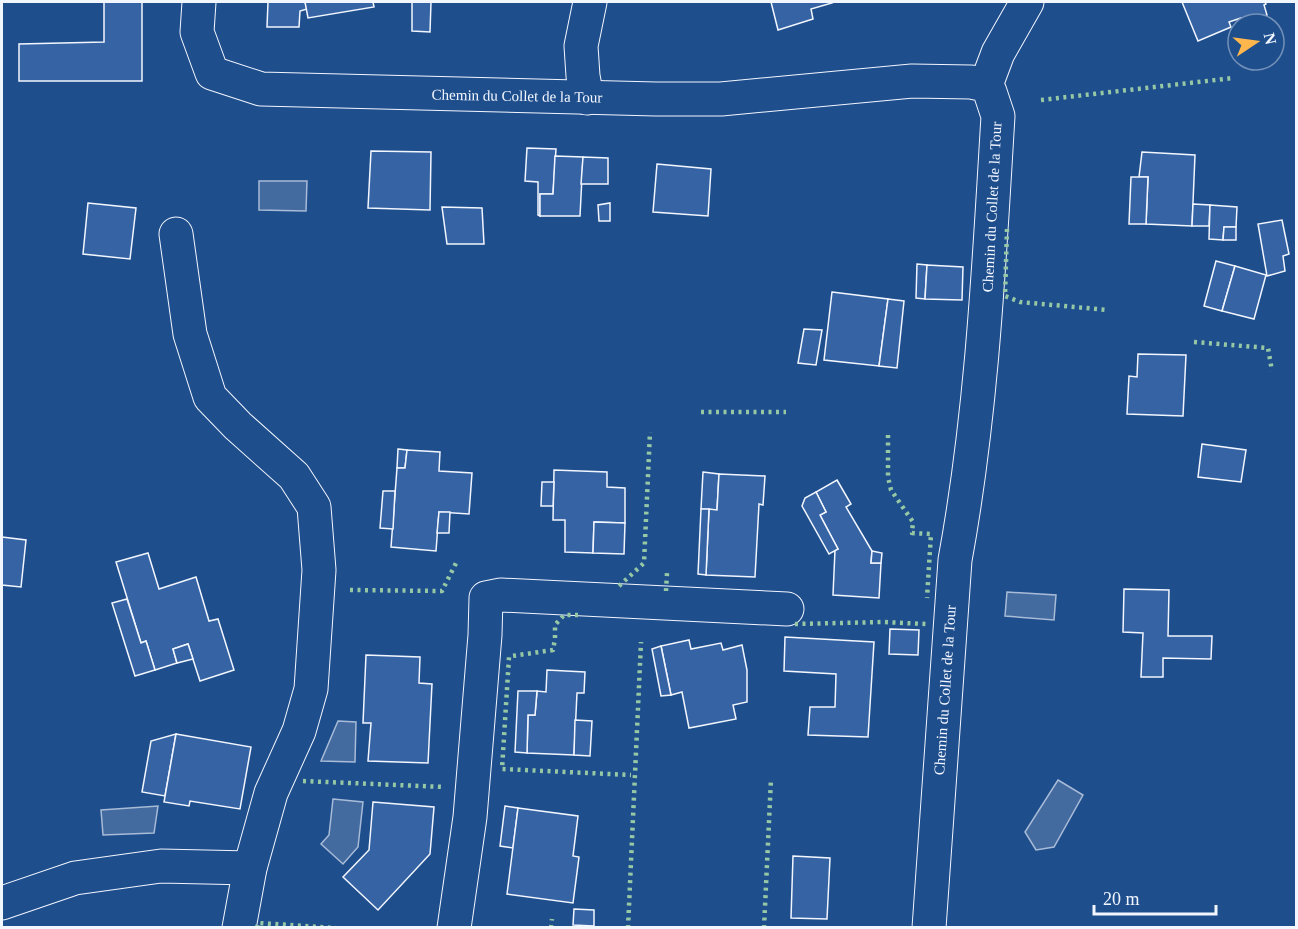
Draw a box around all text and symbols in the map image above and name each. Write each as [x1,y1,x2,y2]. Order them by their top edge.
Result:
north arrow [1226,12,1286,72]
text: N [1261,31,1280,47]
street label: Chemin du Collet de la Tour [431,87,603,105]
street label: Chemin du Collet de la Tour [980,121,1004,293]
street label: Chemin du Collet de la Tour [931,604,959,776]
scale bar [1094,878,1216,916]
text: 20 m [1103,889,1140,909]

